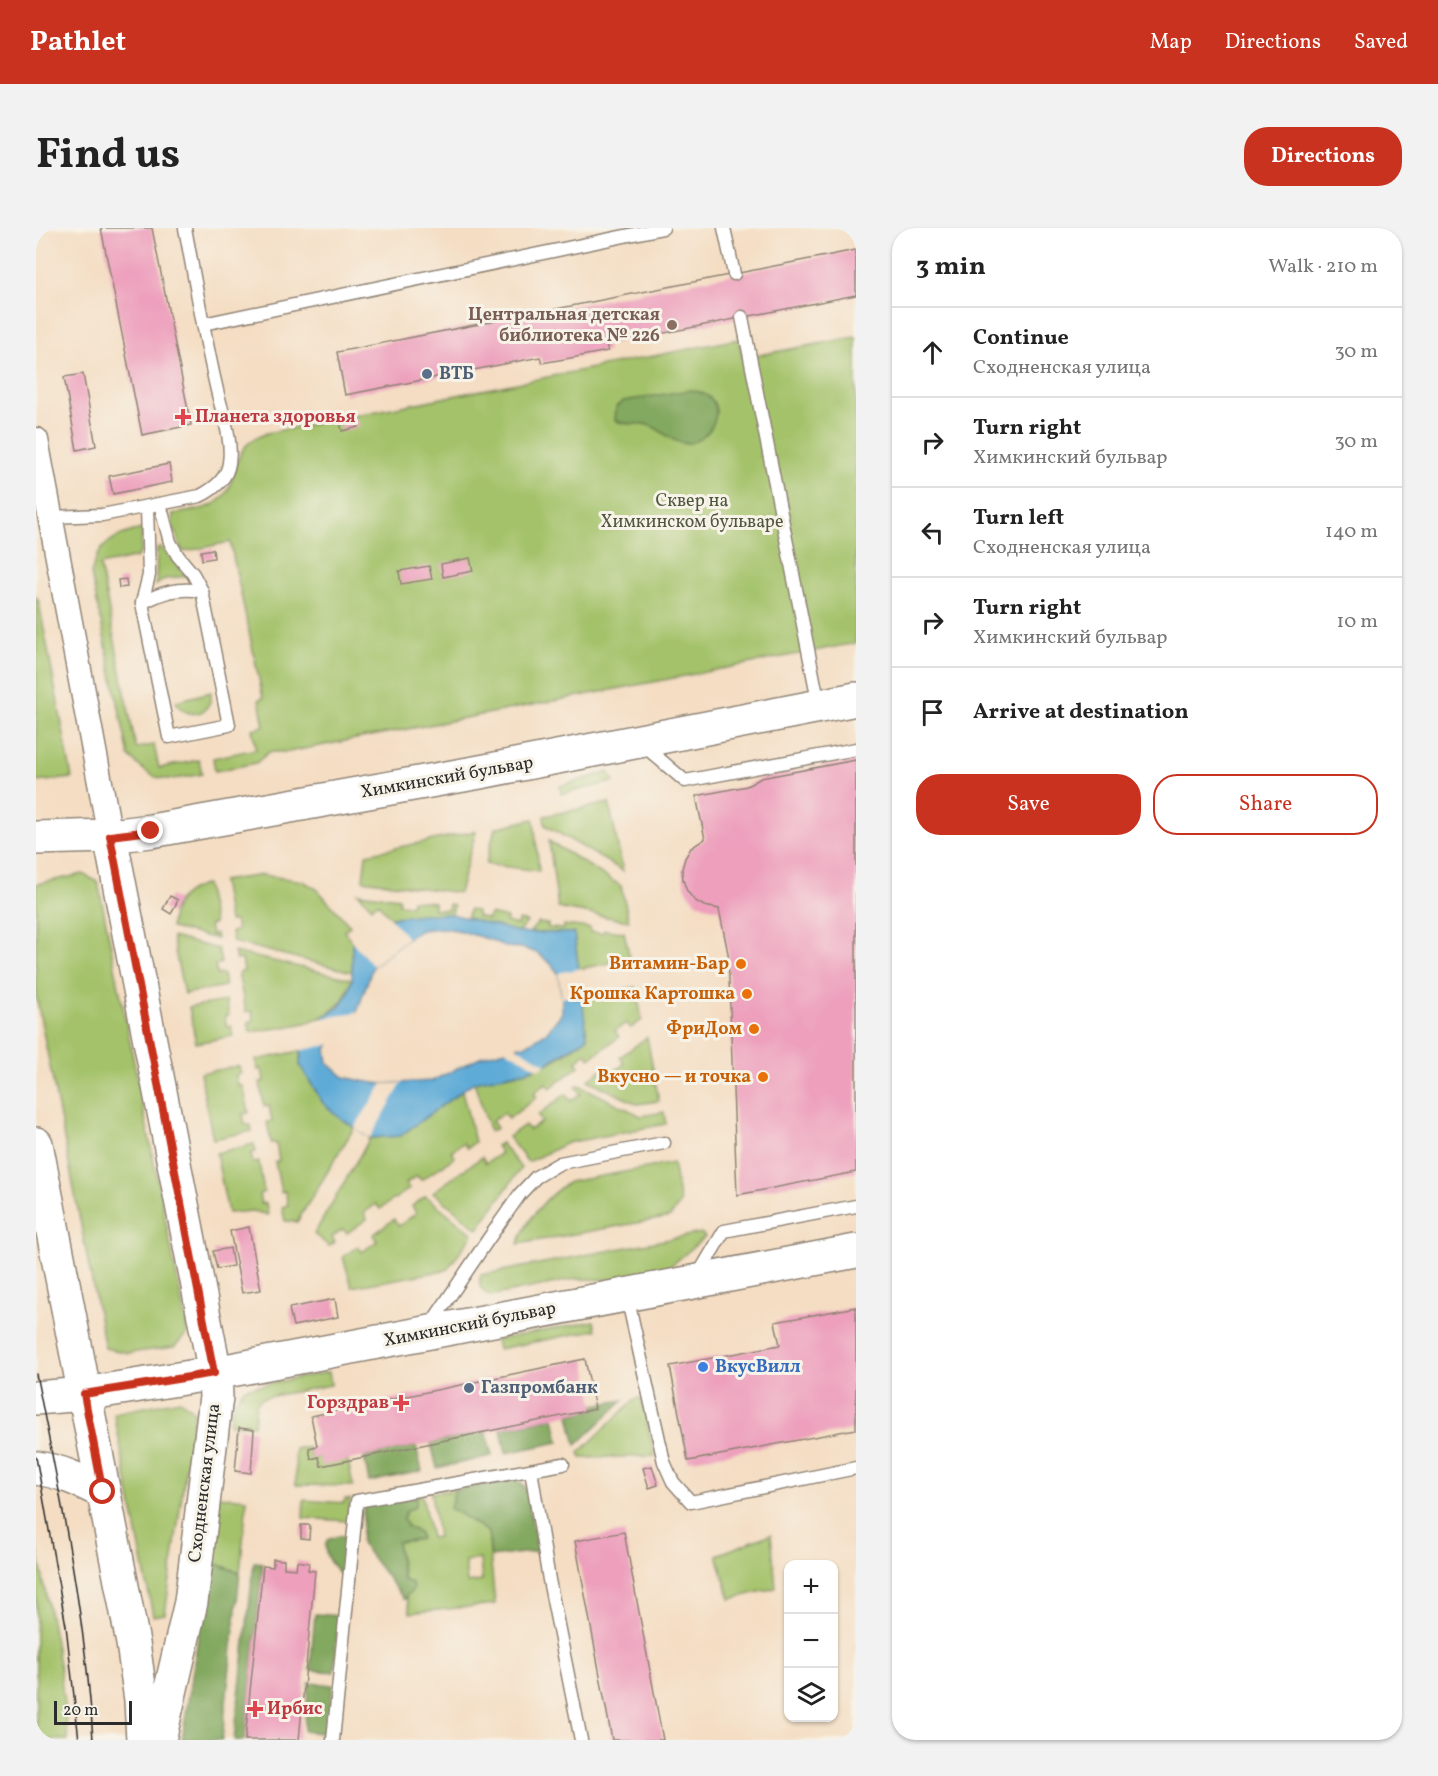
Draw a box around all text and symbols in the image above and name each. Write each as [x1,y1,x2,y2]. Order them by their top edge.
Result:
text: Pathlet [30,23,126,62]
text: Map [1150,28,1192,57]
text: Directions [1225,28,1321,57]
text: Saved [1354,28,1408,57]
text: Find us [36,127,180,186]
button: Directions [1244,127,1402,186]
text: 3 min [916,249,986,285]
text: Walk · 210 m [1268,253,1378,281]
place label: Центральная детская библиотека № 226 [468,303,660,349]
marker: Центральная детская библиотека № 226 [665,318,679,332]
text: Continue [973,323,1069,354]
icon: ahead [916,336,949,369]
text: 30 m [1334,338,1378,366]
text: Сходненская улица [973,354,1151,382]
place label: ВТБ [439,362,474,387]
marker: ВТБ [420,367,434,381]
place label: Планета здоровья [195,405,356,430]
marker: Планета здоровья [176,410,190,424]
text: Turn right [973,413,1081,444]
icon: right [916,426,949,459]
text: 30 m [1334,428,1378,456]
text: Химкинский бульвар [973,444,1167,472]
park label: Сквер на Химкинском бульваре [601,489,783,535]
text: Turn left [973,503,1064,534]
icon: left [916,516,949,549]
text: 140 m [1325,518,1378,546]
text: Сходненская улица [973,534,1151,562]
text: Turn right [973,593,1081,624]
icon: right [916,606,949,639]
text: 10 m [1337,608,1378,636]
text: Химкинский бульвар [973,624,1167,652]
icon: arrive [916,696,949,729]
text: Arrive at destination [973,697,1189,728]
street label: Химкинский бульвар [359,750,535,806]
button: Save [916,774,1141,835]
button: Share [1153,774,1378,835]
route end [137,817,163,843]
place label: Витамин-Бар [609,952,729,977]
marker: Витамин-Бар [734,957,748,971]
place label: Крошка Картошка [570,982,735,1007]
marker: Крошка Картошка [740,987,754,1001]
place label: ФриДом [666,1017,743,1042]
marker: ФриДом [747,1022,761,1036]
place label: Вкусно — и точка [597,1065,751,1090]
marker: Вкусно — и точка [756,1070,770,1084]
street label: Химкинский бульвар [382,1296,558,1354]
place label: ВкусВилл [715,1355,800,1380]
marker: ВкусВилл [696,1360,710,1374]
place label: Газпромбанк [481,1376,598,1401]
marker: Газпромбанк [462,1381,476,1395]
place label: Горздрав [307,1391,389,1416]
marker: Горздрав [394,1396,408,1410]
street label: Сходненская улица [183,1402,227,1564]
route start [89,1478,115,1504]
map controls [784,1560,838,1722]
button: + [784,1560,838,1614]
button: − [784,1614,838,1668]
button: layers [784,1668,838,1722]
place label: Ирбис [267,1697,322,1722]
scale bar [54,1698,132,1726]
text: 20 m [63,1700,98,1722]
marker: Ирбис [248,1702,262,1716]

